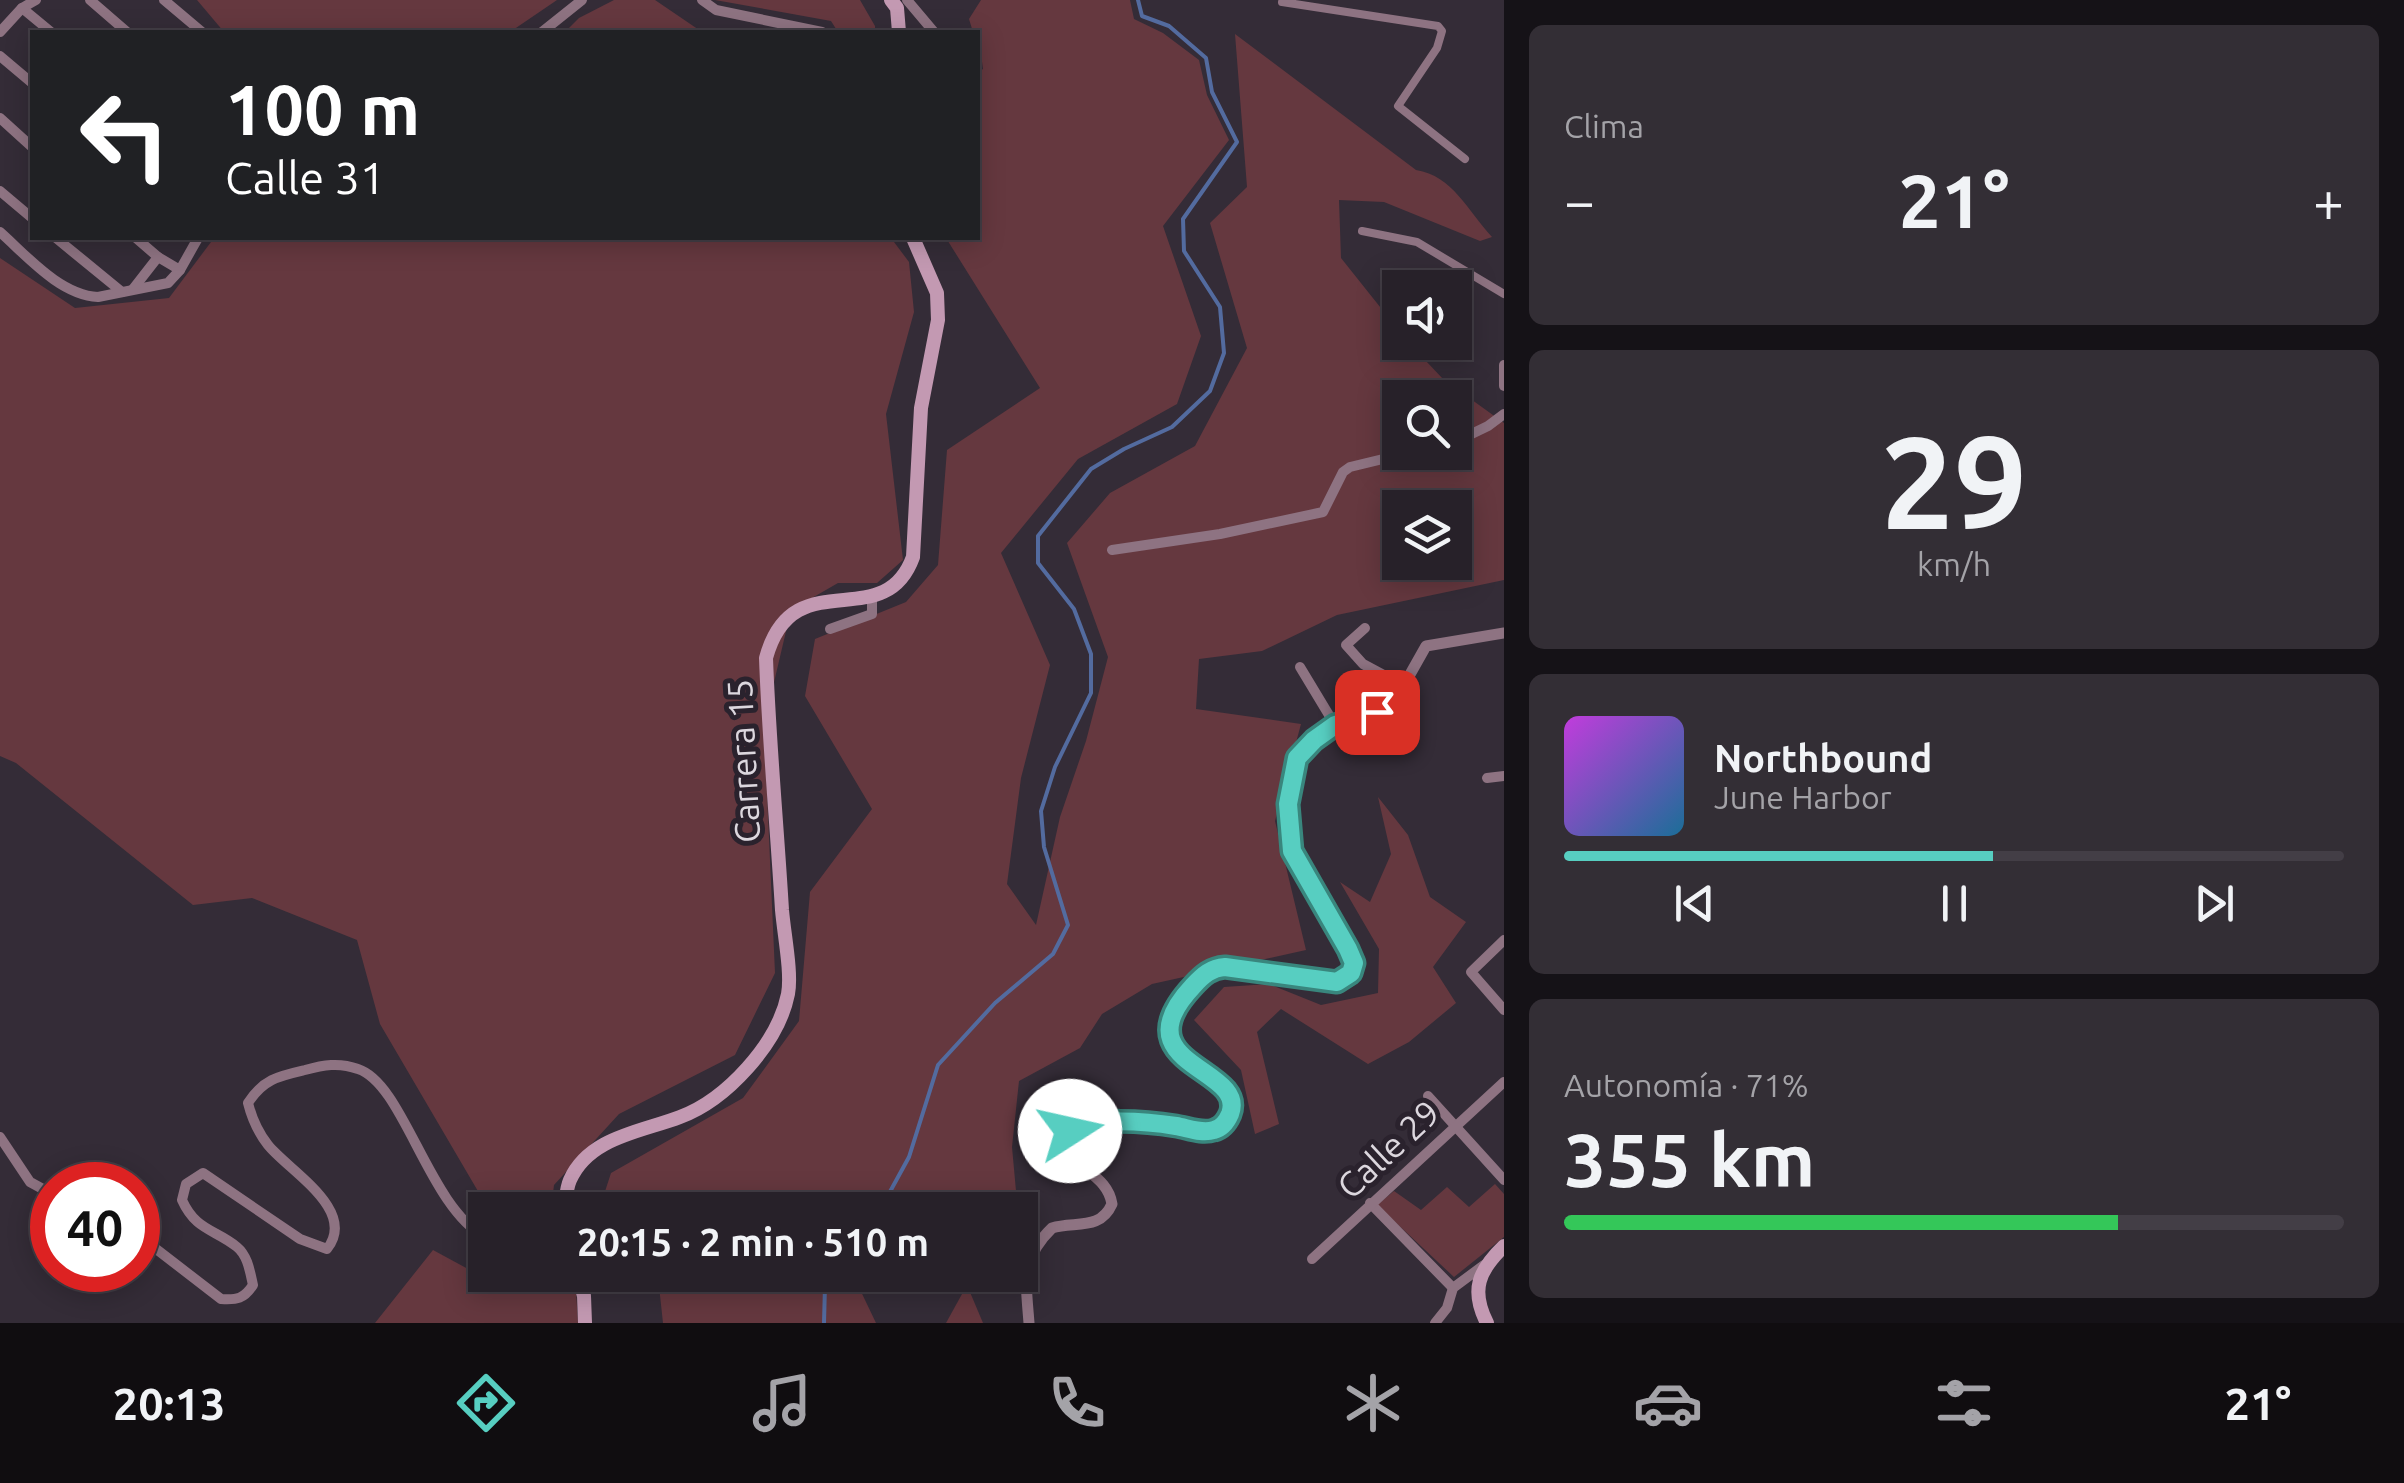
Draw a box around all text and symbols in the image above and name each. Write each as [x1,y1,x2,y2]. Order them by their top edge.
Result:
icon: left [60,70,190,200]
text: 100 m [225,70,420,148]
text: Clima [1564,108,1644,144]
text: Calle 31 [225,152,385,203]
text: 21° [1898,158,2010,242]
text: − [1564,170,1595,231]
text: + [2313,170,2344,231]
map controls [1382,270,1472,580]
button: sound [1382,270,1472,360]
button: search [1382,380,1472,470]
text: 29 [1881,408,2027,554]
button: layers [1382,490,1472,580]
text: km/h [1917,546,1991,582]
pin [1335,670,1420,755]
street label: Carrera 15 [719,678,767,844]
icon: arrive [1350,685,1405,740]
text: Northbound [1714,737,1932,779]
text: June Harbor [1714,779,1892,815]
icon: previous [1667,876,1722,931]
icon: pause [1927,876,1982,931]
icon: next [2187,876,2242,931]
text: Autonomía · 71% [1564,1067,1809,1103]
position arrow [1018,1079,1122,1183]
street label: Calle 29 [1329,1092,1447,1206]
text: 355 km [1564,1117,1815,1201]
speed limit sign: 40 [30,1162,160,1292]
text: 20:15 · 2 min · 510 m [577,1221,929,1263]
icon: directions [451,1368,521,1438]
icon: music [747,1368,817,1438]
icon: phone [1042,1368,1112,1438]
icon: climate [1338,1368,1408,1438]
icon: car [1633,1368,1703,1438]
icon: filters [1929,1368,1999,1438]
text: 20:13 [113,1378,225,1429]
text: 21° [2225,1378,2291,1429]

